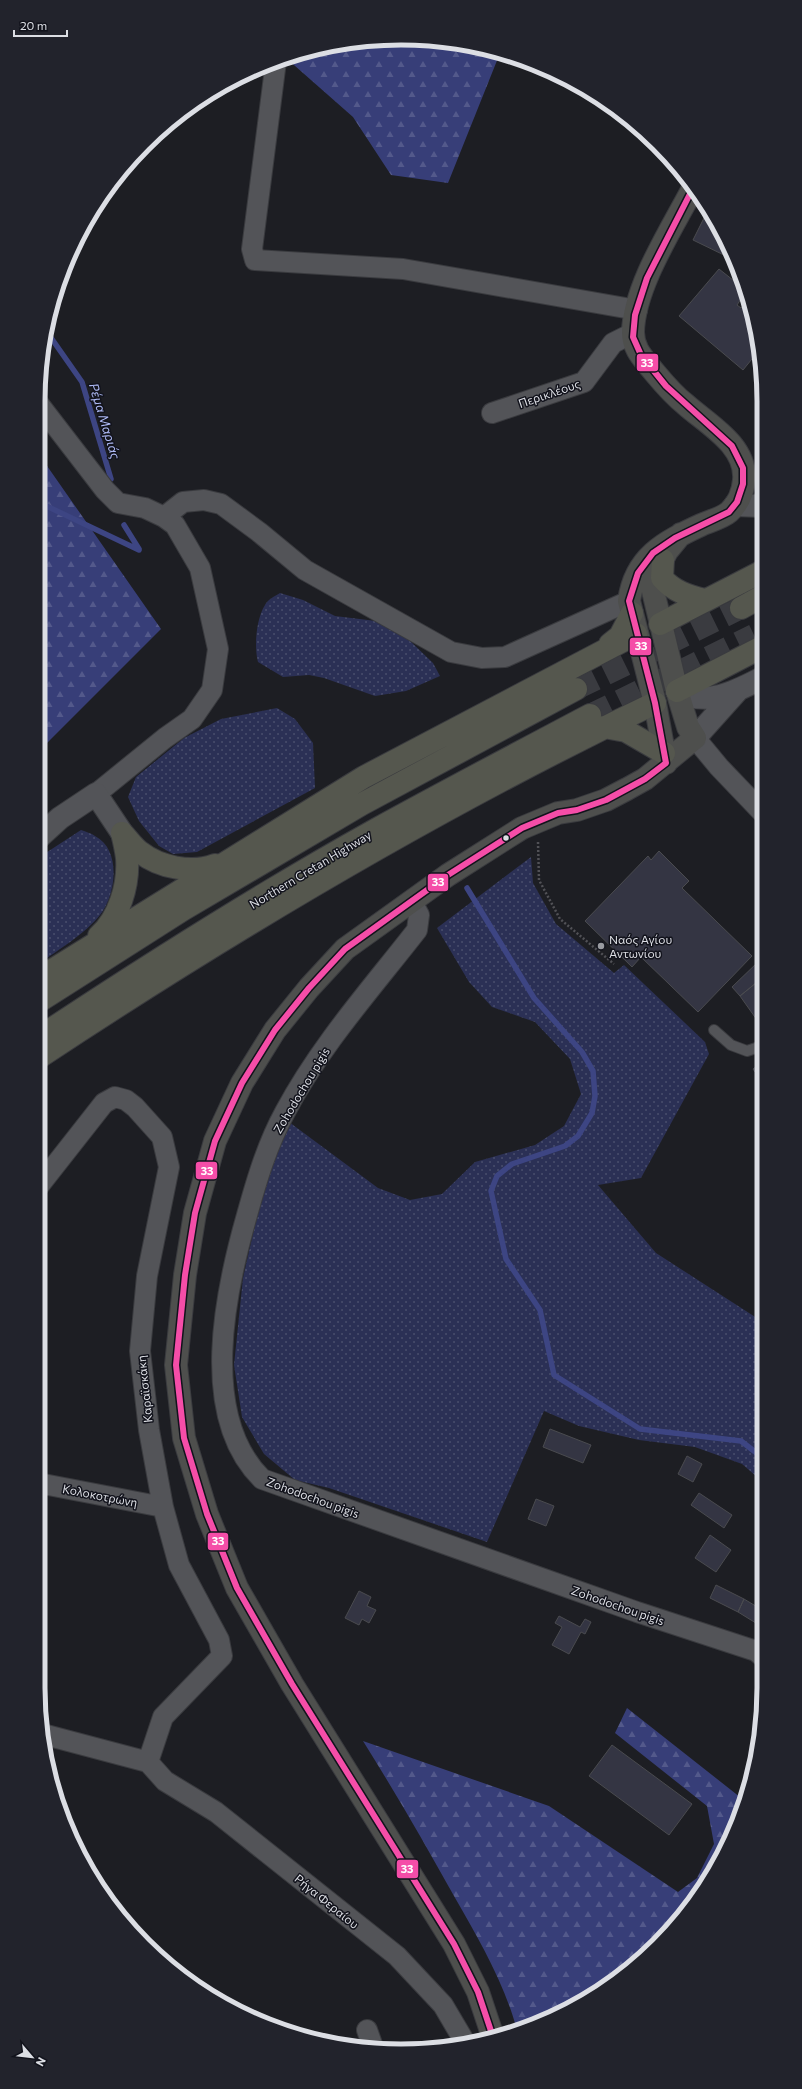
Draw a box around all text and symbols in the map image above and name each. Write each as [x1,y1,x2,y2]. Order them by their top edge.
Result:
scale bar [14,12,67,38]
text: 20 m [20,18,47,32]
line badge: 33 [636,353,659,372]
text: 33 [641,356,653,369]
street label: Περικλέους [516,376,582,410]
water label: Ρέμα Μαριάς [86,381,124,462]
line badge: 33 [629,637,652,656]
text: 33 [635,639,647,652]
street label: Northern Cretan Highway [247,827,373,911]
unlabelled marker [501,833,511,843]
line badge: 33 [427,873,449,892]
text: 33 [432,875,444,888]
place label: Ναός Αγίου Αντωνίου [609,932,672,960]
marker: Ναός Αγίου Αντωνίου [596,941,606,951]
street label: Zohodochou pigis [270,1045,332,1135]
line badge: 33 [195,1161,218,1180]
text: 33 [201,1164,213,1177]
street label: Καραϊσκάκη [133,1355,155,1423]
street label: Zohodochou pigis [265,1474,361,1520]
street label: Κολοκοτρώνη [61,1481,139,1509]
line badge: 33 [207,1532,229,1551]
text: 33 [212,1534,224,1547]
street label: Zohodochou pigis [570,1582,666,1628]
line badge: 33 [396,1859,419,1879]
text: 33 [401,1862,413,1875]
street label: Ρήγα Φεραίου [292,1871,362,1931]
north arrow [12,2037,52,2077]
text: N [34,2055,49,2069]

